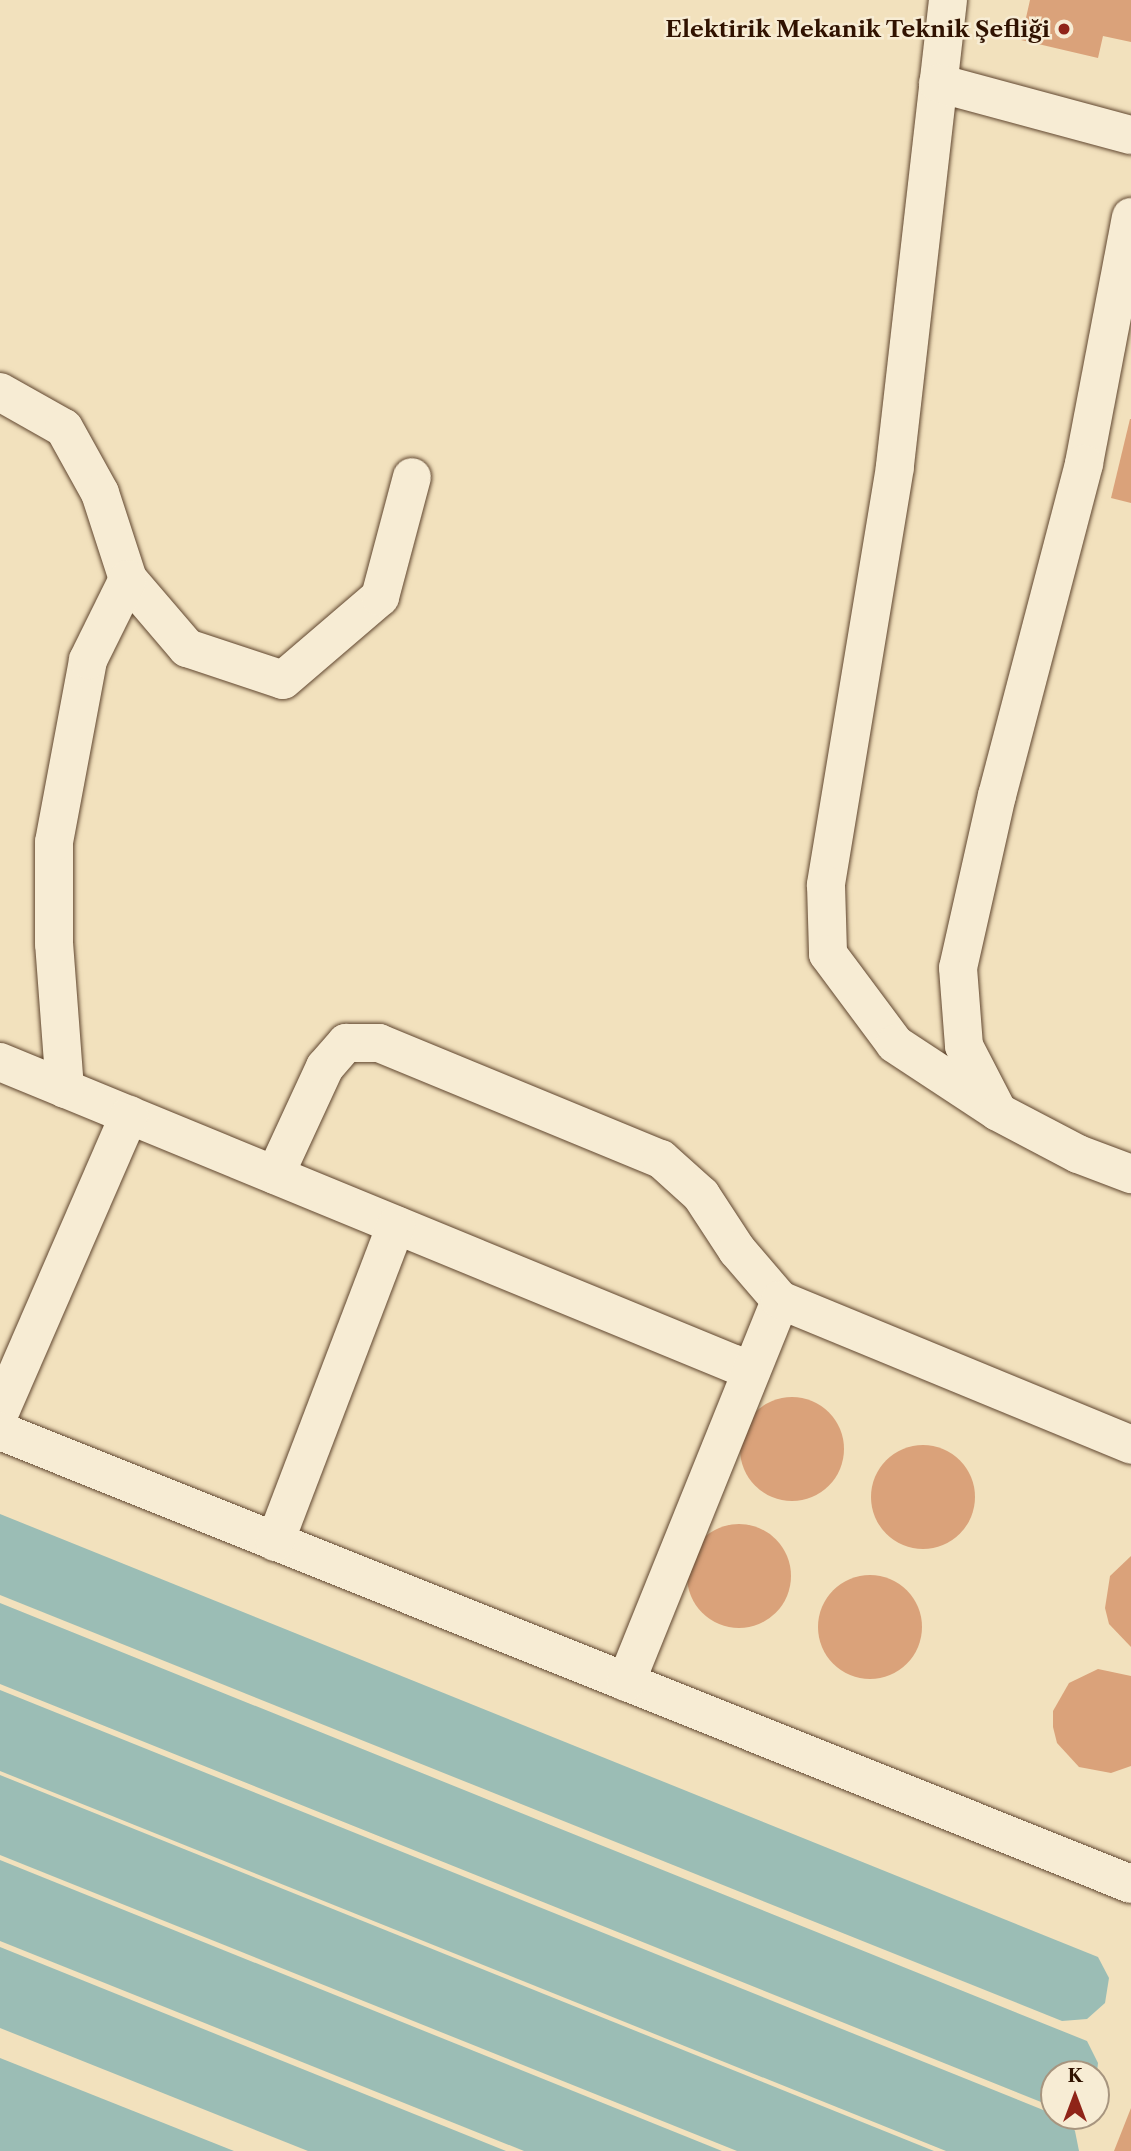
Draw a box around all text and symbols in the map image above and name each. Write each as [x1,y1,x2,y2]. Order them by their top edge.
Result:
place label: Elektirik Mekanik Teknik Şefliği [663,15,1050,43]
marker: Elektirik Mekanik Teknik Şefliği [1056,21,1072,37]
north arrow [1040,2060,1110,2130]
text: K [1067,2064,1083,2087]

